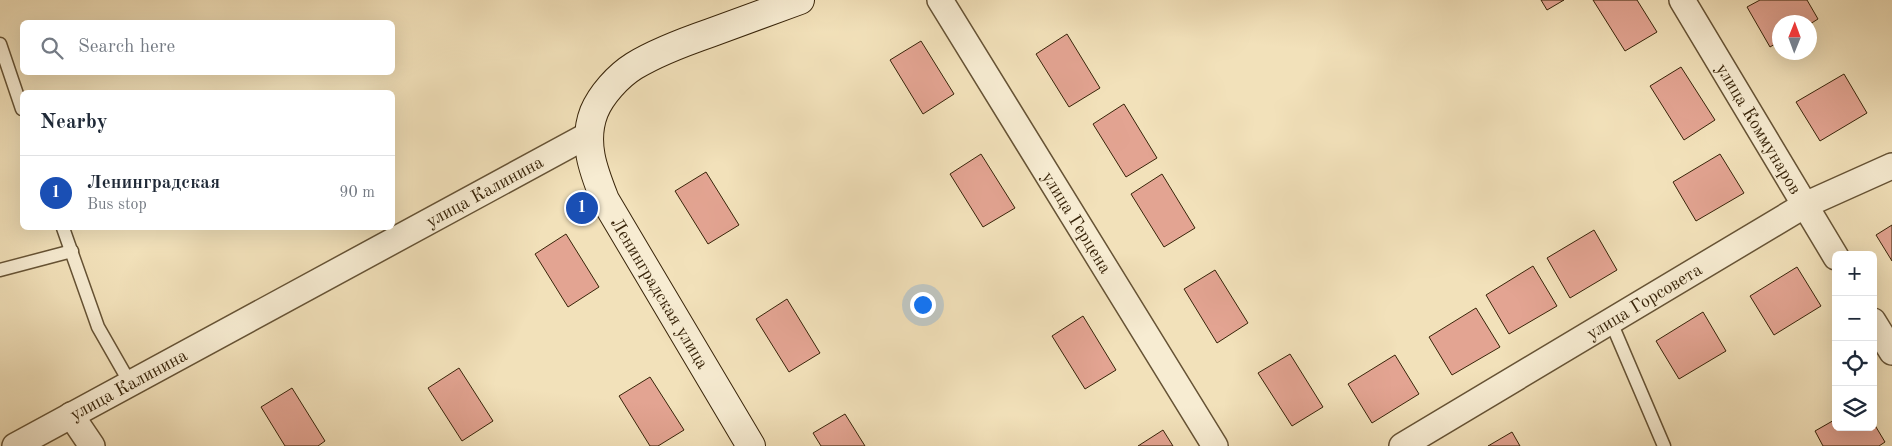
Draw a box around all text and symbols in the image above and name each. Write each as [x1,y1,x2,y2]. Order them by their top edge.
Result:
north arrow [1772,15,1817,60]
search box [20,20,395,75]
icon: search [38,34,66,62]
text: Search here [78,38,175,57]
street label: улица Коммунаров [1712,61,1804,198]
text: Nearby [40,112,108,133]
street label: улица Калинина [423,153,546,231]
street label: улица Герцена [1038,169,1114,277]
text: Ленинградская [87,174,220,193]
text: 1 [51,185,61,201]
text: 90 m [339,185,375,201]
pin: 1 [566,189,598,227]
text: Bus stop [87,197,147,213]
street label: Ленинградская улица [607,215,711,372]
map controls [1832,251,1877,431]
button: + [1832,251,1877,296]
street label: улица Горсовета [1584,261,1705,343]
your location [910,292,936,318]
button: − [1832,296,1877,341]
button: locate [1832,341,1877,386]
street label: улица Калинина [67,346,190,424]
button: layers [1832,386,1877,431]

